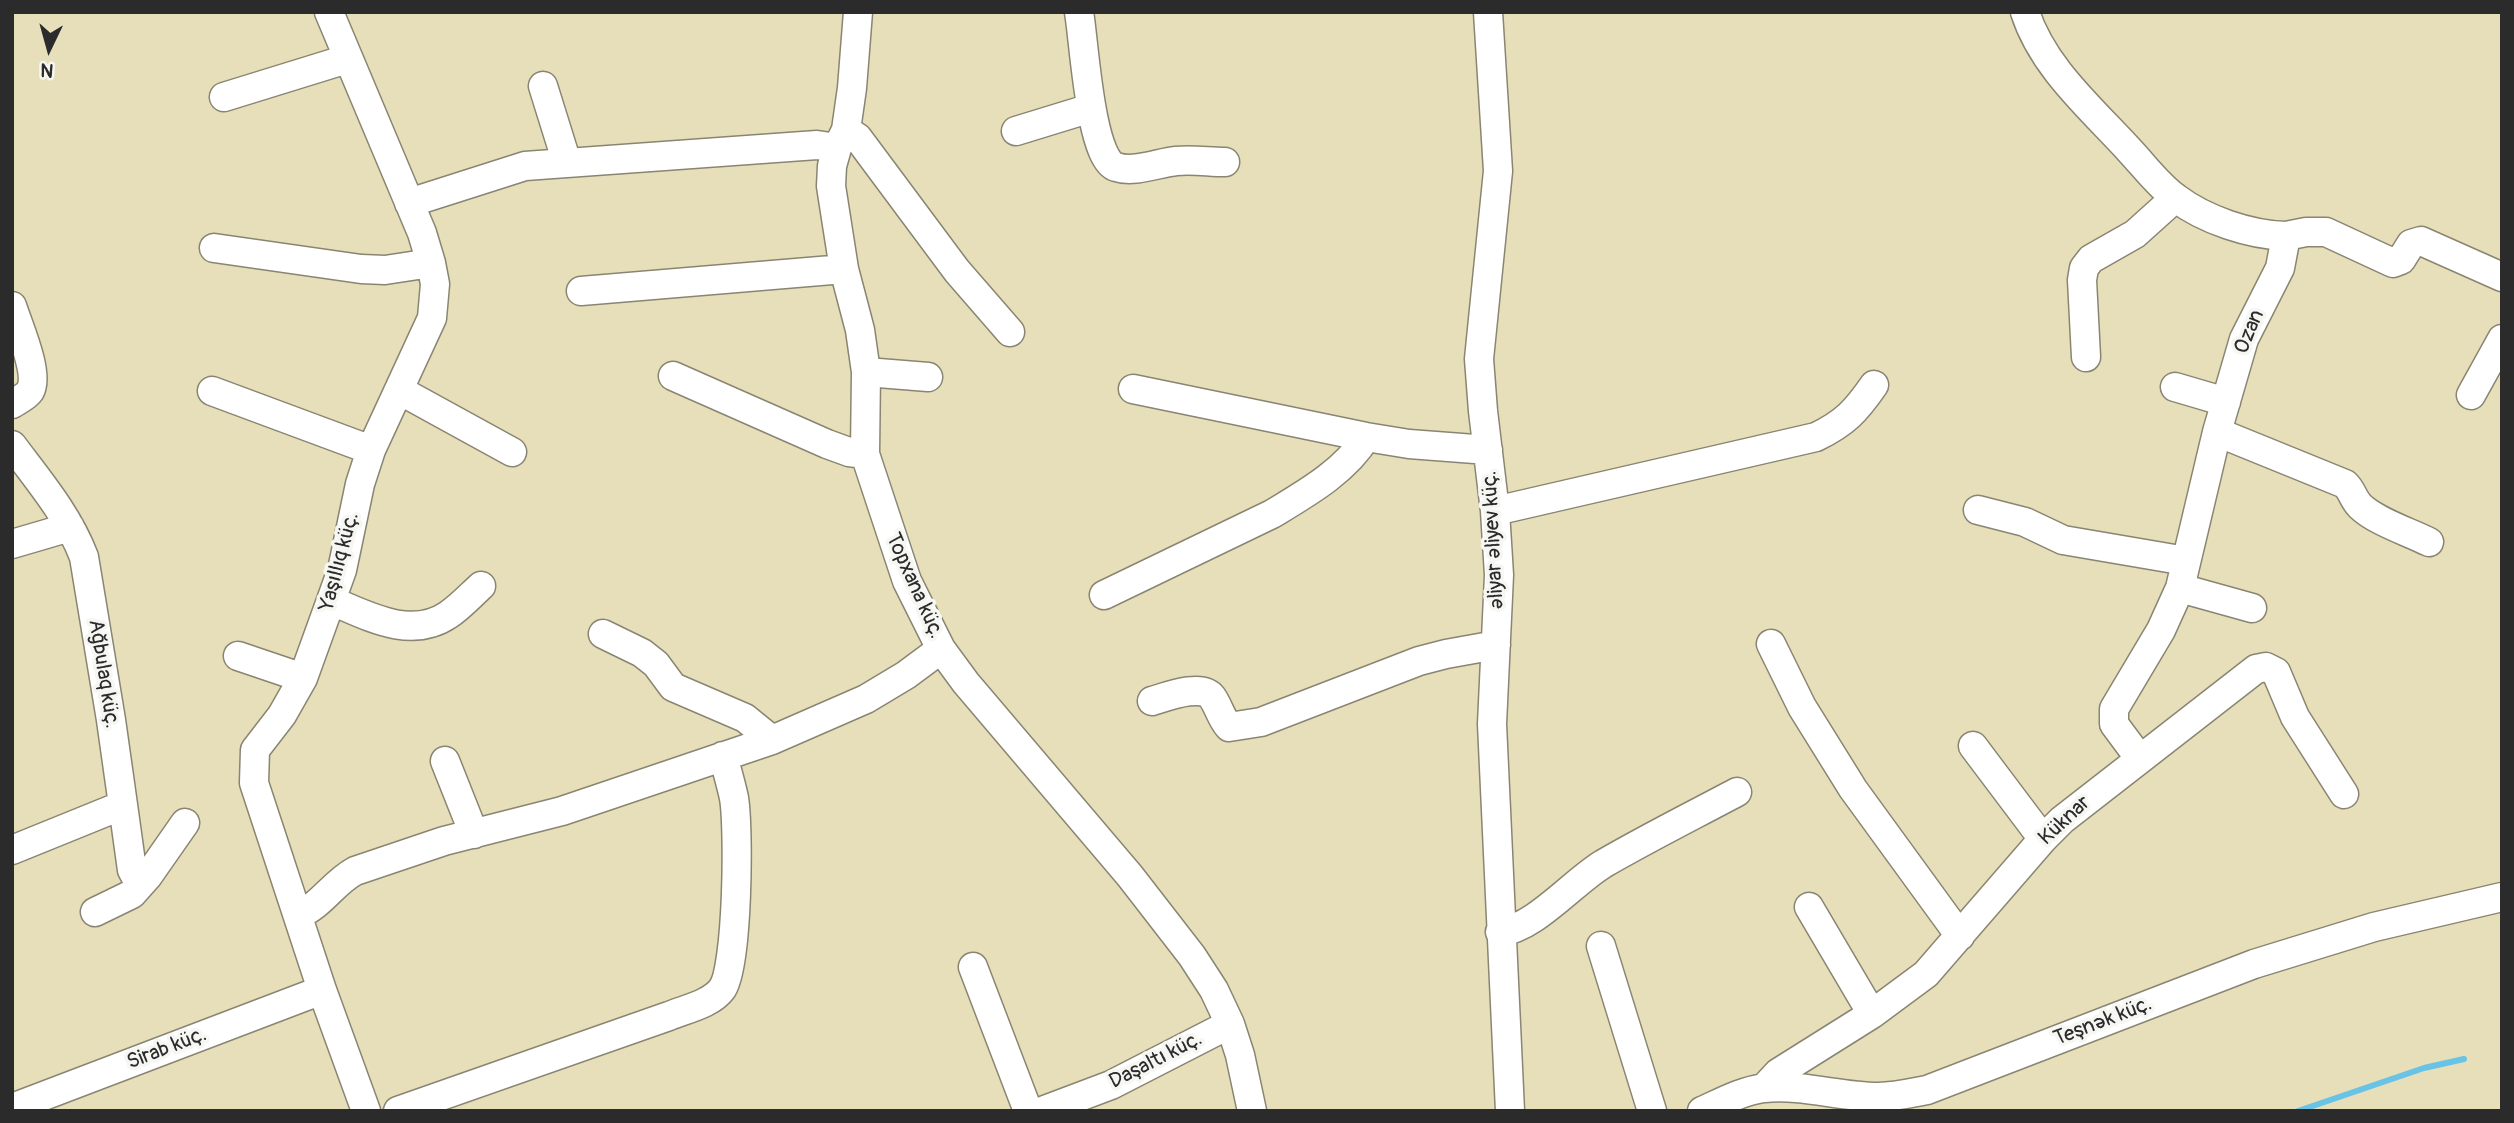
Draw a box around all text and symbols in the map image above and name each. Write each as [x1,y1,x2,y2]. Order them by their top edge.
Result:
north arrow [14,14,84,84]
text: N [40,57,55,82]
street label: Ozan [2230,306,2270,358]
street label: Əliyar Əliyev küç. [1478,470,1510,610]
street label: Yaşıllıq küç. [315,510,365,614]
street label: Topxana küç. [879,529,949,643]
street label: Ağbulaq küç. [82,618,124,730]
street label: Küknar [2034,791,2096,851]
street label: Teşnək küç. [2050,992,2156,1052]
street label: Sirab küç. [124,1022,210,1076]
street label: Daşaltı küç. [1105,1027,1207,1095]

